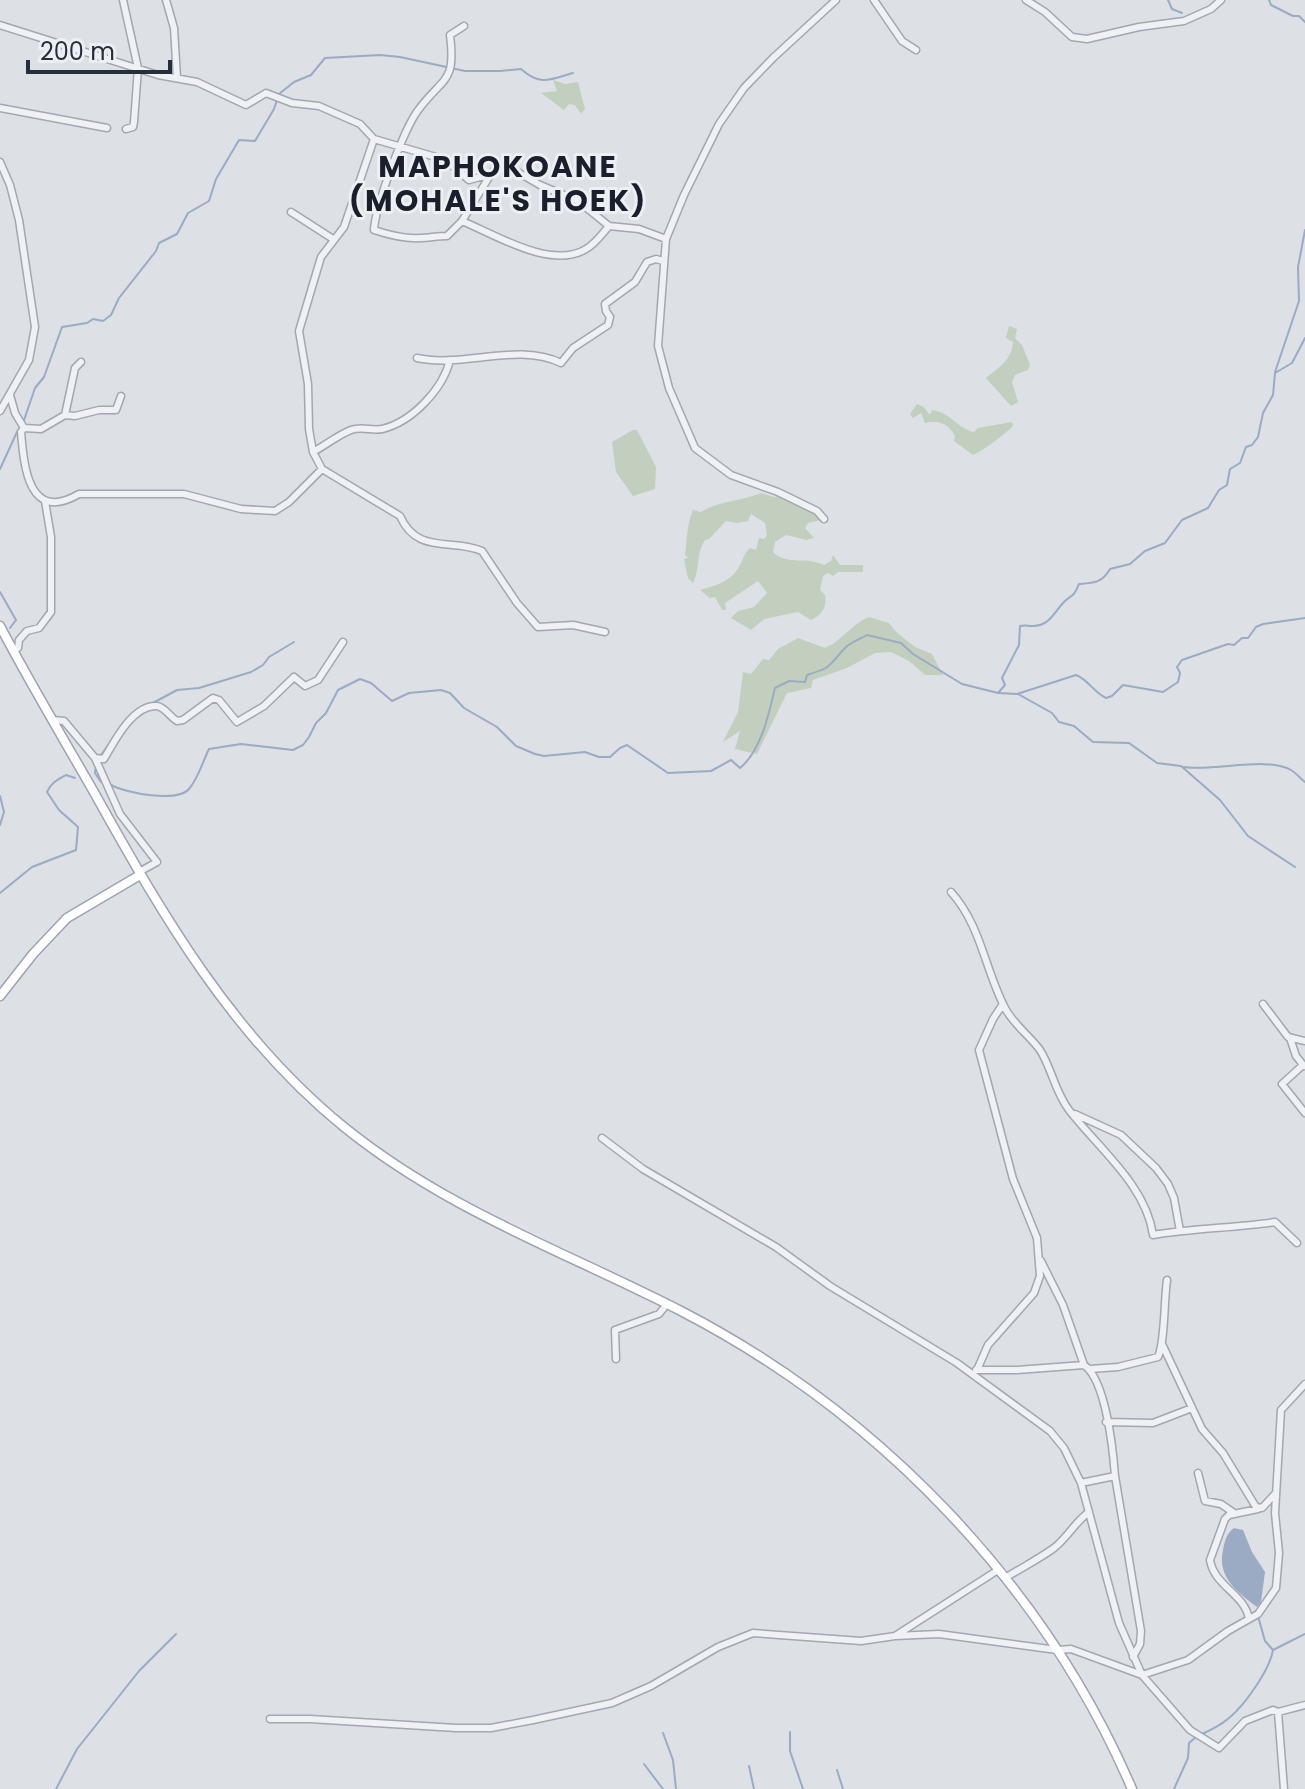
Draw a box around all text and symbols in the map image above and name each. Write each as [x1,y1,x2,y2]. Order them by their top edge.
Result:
scale bar [28,24,170,74]
text: 200 m [40,35,115,68]
district label: MAPHOKOANE (MOHALE'S HOEK) [349,145,647,222]

